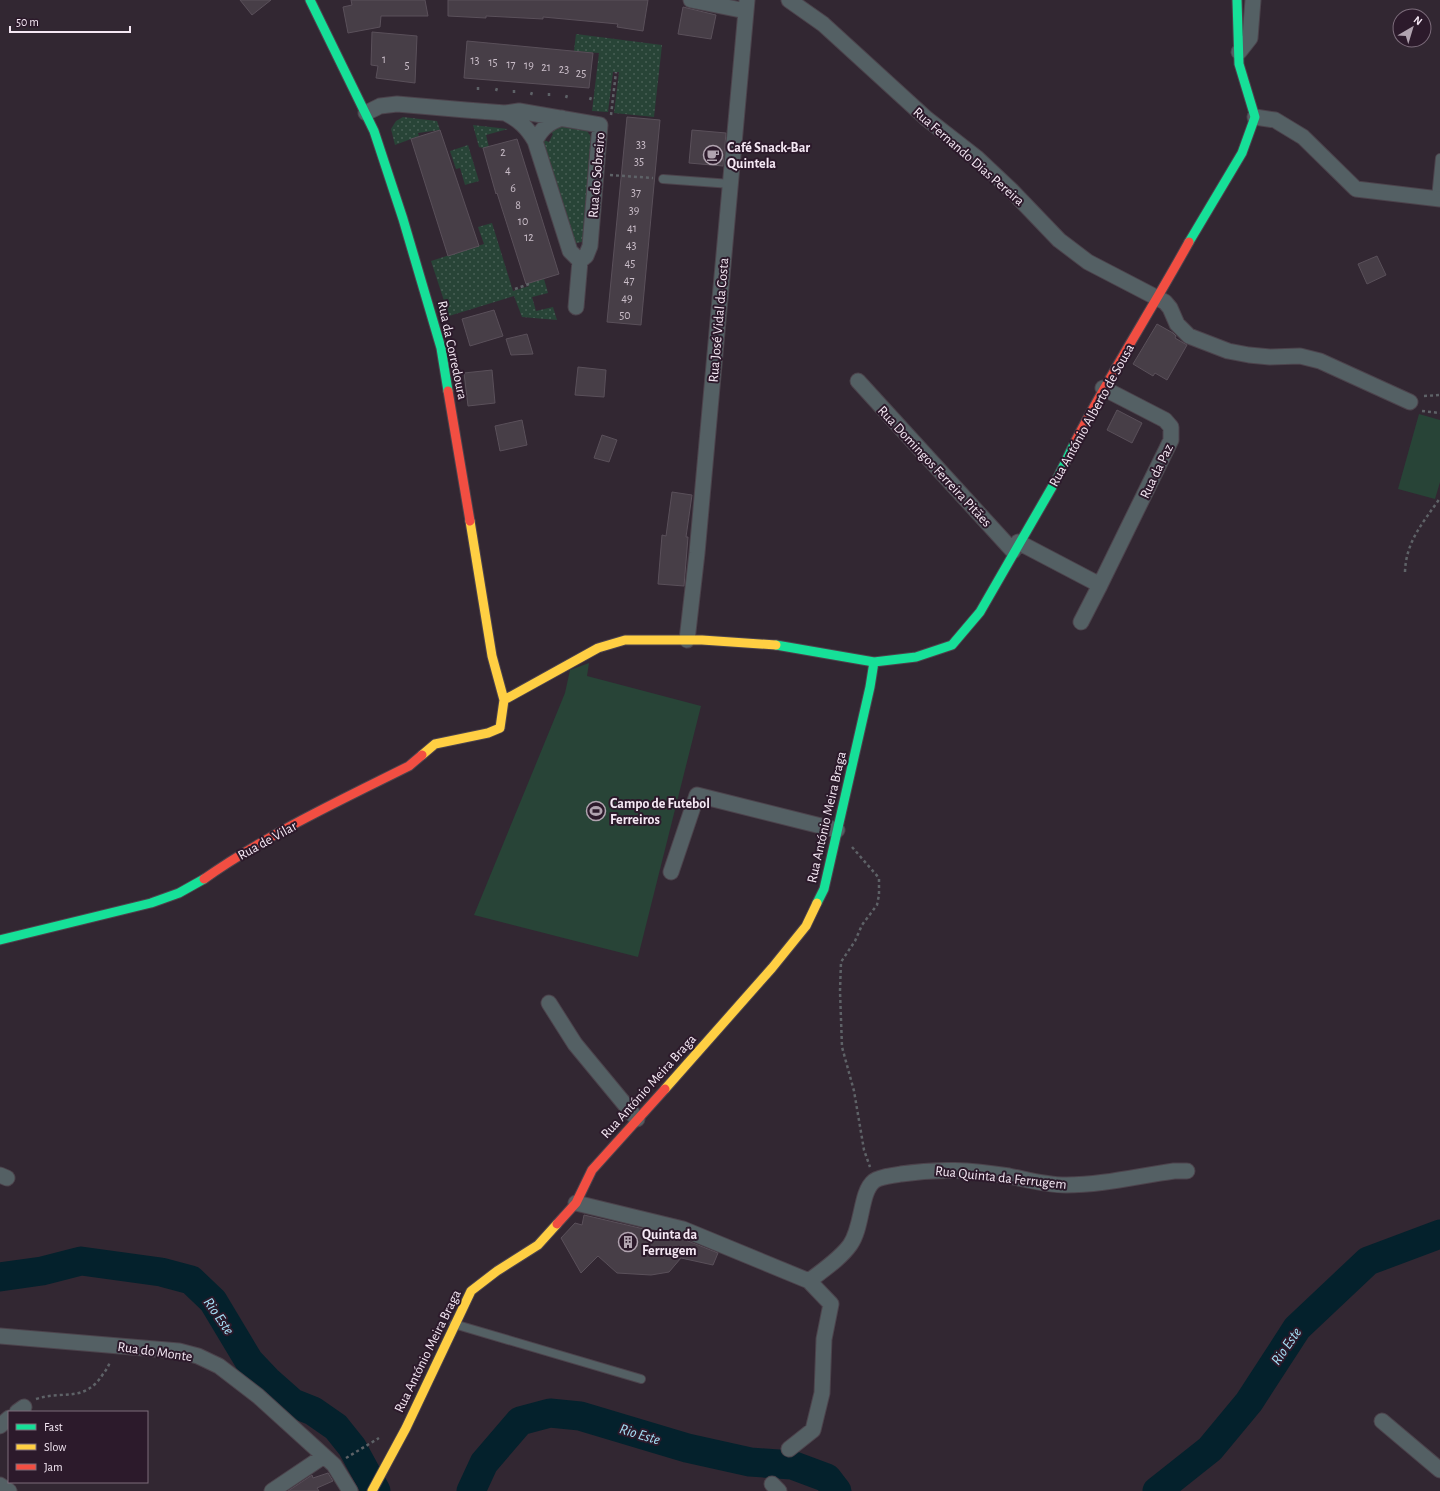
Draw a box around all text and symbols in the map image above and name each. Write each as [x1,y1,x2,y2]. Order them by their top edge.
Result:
scale bar [10,8,130,34]
north arrow [1392,8,1432,48]
text: N [1411,14,1424,27]
text: 50 m [16,16,39,28]
house number: 1 [382,53,386,65]
house number: 13 [470,54,480,66]
house number: 15 [488,56,498,68]
house number: 17 [506,58,516,70]
house number: 5 [404,59,410,71]
house number: 19 [524,59,534,71]
house number: 21 [541,61,551,73]
house number: 23 [559,63,569,75]
house number: 25 [576,67,586,79]
street label: Rua Fernando Dias Pereira [910,105,1027,209]
street label: Rua do Sobreiro [586,132,608,218]
house number: 33 [636,138,646,150]
place label: Café Snack-Bar Quintela [727,141,810,171]
cafe icon: Café Snack-Bar Quintela [702,144,724,166]
house number: 2 [500,146,506,158]
house number: 35 [634,155,644,167]
house number: 4 [505,164,511,176]
house number: 6 [510,182,516,194]
house number: 37 [631,186,641,198]
house number: 8 [515,199,521,211]
house number: 39 [629,204,640,216]
house number: 10 [518,215,528,227]
house number: 41 [627,222,637,234]
house number: 12 [524,231,534,243]
house number: 43 [626,239,636,251]
house number: 45 [625,257,635,269]
street label: Rua José Vidal da Costa [707,257,731,383]
house number: 47 [624,274,634,286]
house number: 49 [621,292,633,304]
street label: Rua da Corredoura [435,300,469,401]
house number: 50 [619,309,631,321]
street label: Rua António Alberto de Sousa [1047,341,1137,489]
street label: Rua Domingos Ferreira Pitães [875,404,994,530]
street label: Rua da Paz [1138,442,1176,501]
street label: Rua António Meira Braga [805,750,849,884]
place label: Campo de Futebol Ferreiros [610,797,710,827]
sports icon: Campo de Futebol Ferreiros [585,800,607,822]
street label: Rua de Vilar [236,819,300,863]
street label: Rua António Meira Braga [599,1032,699,1141]
street label: Rua Quinta da Ferrugem [934,1164,1067,1192]
place label: Quinta da Ferrugem [642,1228,697,1258]
building icon: Quinta da Ferrugem [617,1231,639,1253]
street label: Rua António Meira Braga [392,1287,464,1415]
water label: Rio Este [200,1295,237,1338]
water label: Rio Este [1268,1325,1305,1368]
street label: Rua do Monte [117,1340,193,1364]
legend [8,1411,148,1483]
text: Fast [44,1421,63,1433]
water label: Rio Este [618,1421,662,1448]
text: Slow [44,1441,66,1453]
text: Jam [44,1461,63,1473]

